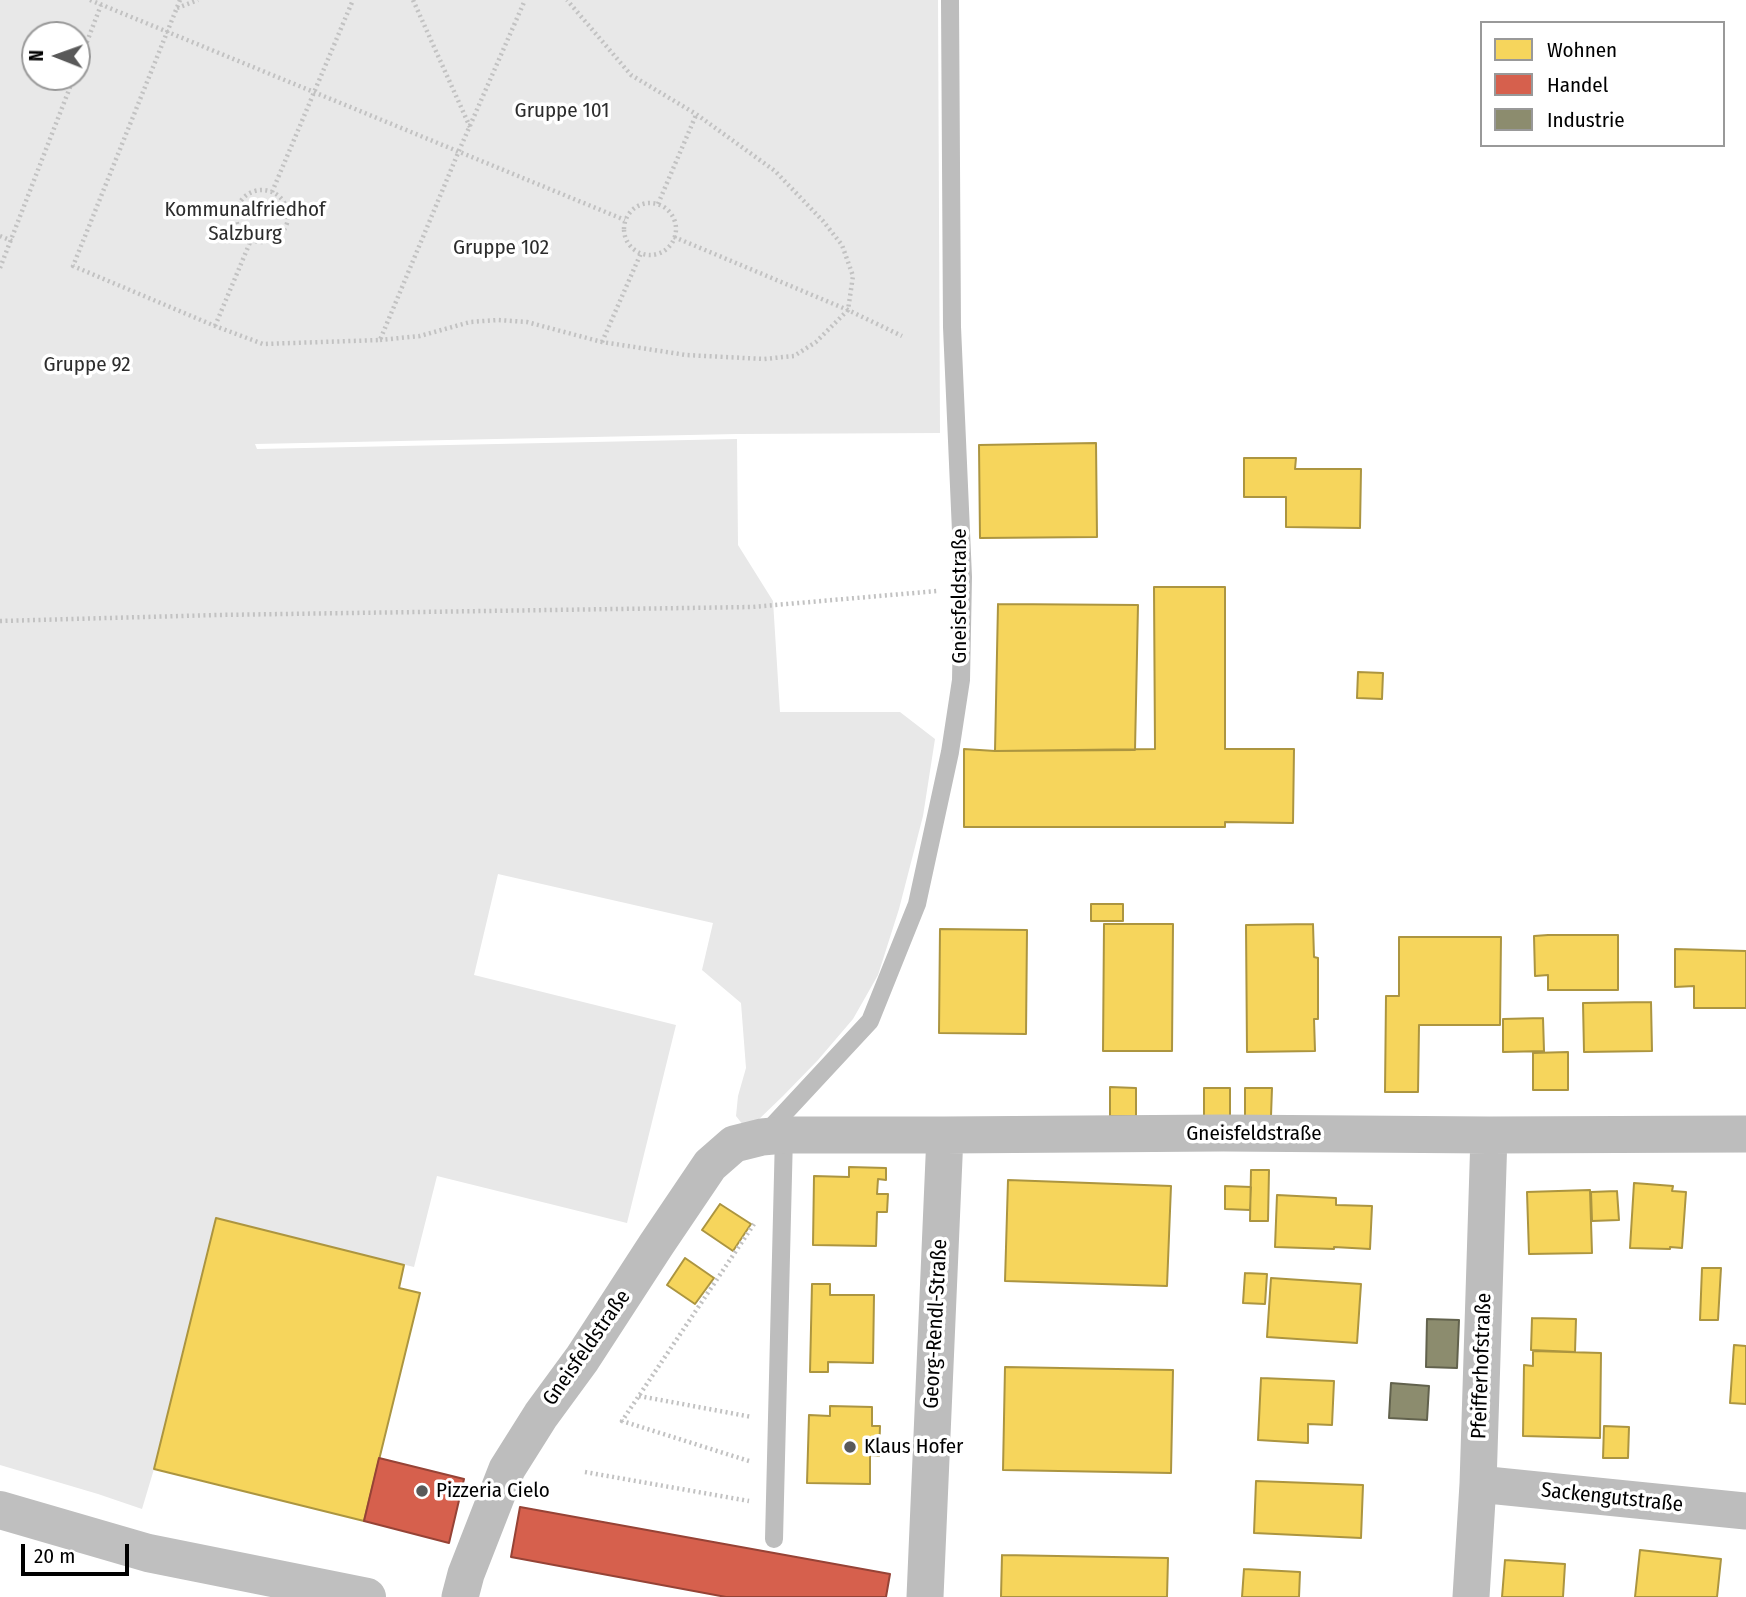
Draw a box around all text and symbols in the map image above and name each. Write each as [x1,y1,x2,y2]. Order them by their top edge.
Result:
north arrow [21,21,91,91]
legend [1480,21,1725,147]
text: Wohnen [1547,37,1617,63]
text: N [25,50,48,62]
text: Handel [1547,72,1608,98]
park label: Gruppe 101 [515,98,609,124]
text: Industrie [1547,107,1625,133]
park label: Kommunalfriedhof Salzburg [164,197,326,247]
park label: Gruppe 102 [453,235,549,261]
park label: Gruppe 92 [43,352,131,378]
street label: Gneisfeldstraße [947,528,973,664]
street label: Gneisfeldstraße [1186,1121,1322,1147]
street label: Georg-Rendl-Straße [919,1239,953,1409]
street label: Gneisfeldstraße [538,1285,636,1411]
street label: Pfeifferhofstraße [1467,1293,1497,1439]
place label: Klaus Hofer [864,1434,963,1460]
marker: Klaus Hofer [842,1439,858,1455]
place label: Pizzeria Cielo [436,1478,550,1504]
street label: Sackengutstraße [1540,1478,1684,1518]
marker: Pizzeria Cielo [414,1483,430,1499]
scale bar [24,1530,133,1574]
text: 20 m [34,1543,75,1569]

